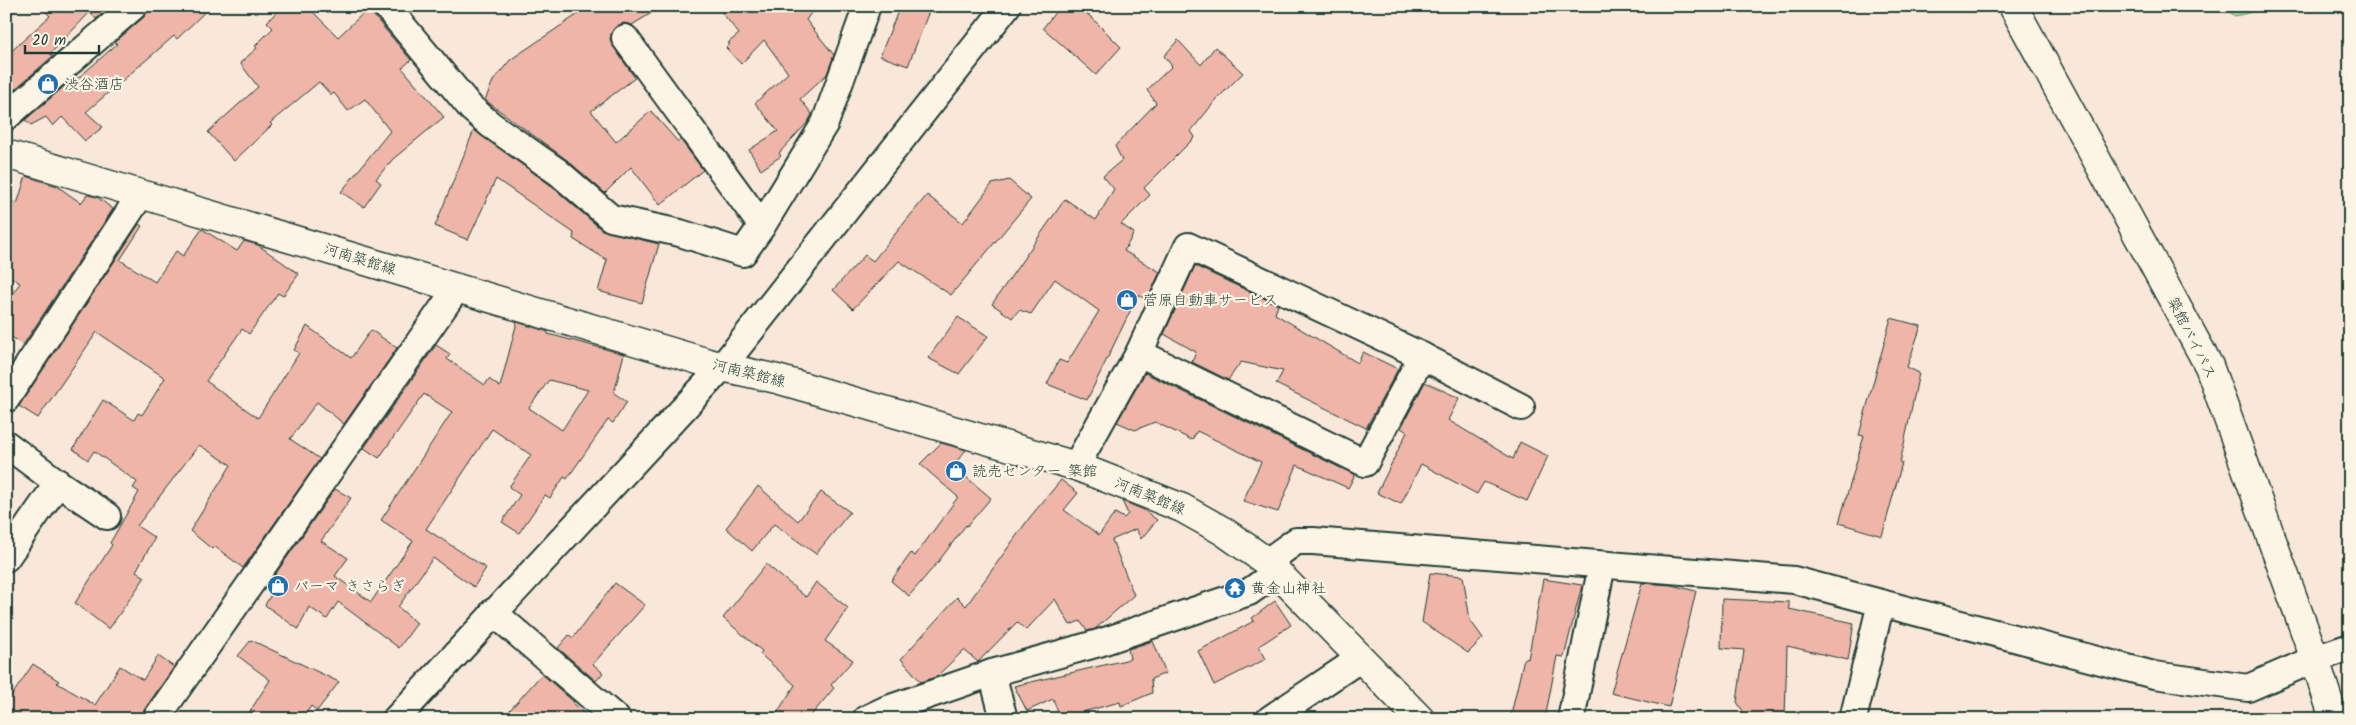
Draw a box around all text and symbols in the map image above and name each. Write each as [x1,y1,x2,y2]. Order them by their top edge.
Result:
scale bar [25,22,99,54]
text: 20 m [32,29,66,53]
shop icon: 渋谷酒店 [36,72,60,96]
place label: 渋谷酒店 [64,73,124,97]
street label: 河南築館線 [320,238,399,282]
shop icon: 菅原自動車サービス [1115,288,1139,312]
place label: 菅原自動車サービス [1143,289,1278,313]
street label: 築館バイパス [2160,293,2222,384]
street label: 河南築館線 [709,353,788,395]
shop icon: 読売センター 築館 [944,459,968,483]
place label: 読売センター 築館 [972,460,1097,484]
street label: 河南築館線 [1110,472,1189,522]
shop icon: パーマ きさらぎ [266,574,290,598]
place label: パーマ きさらぎ [294,575,405,599]
temple icon: 黄金山神社 [1223,576,1247,600]
place label: 黄金山神社 [1251,577,1326,601]

